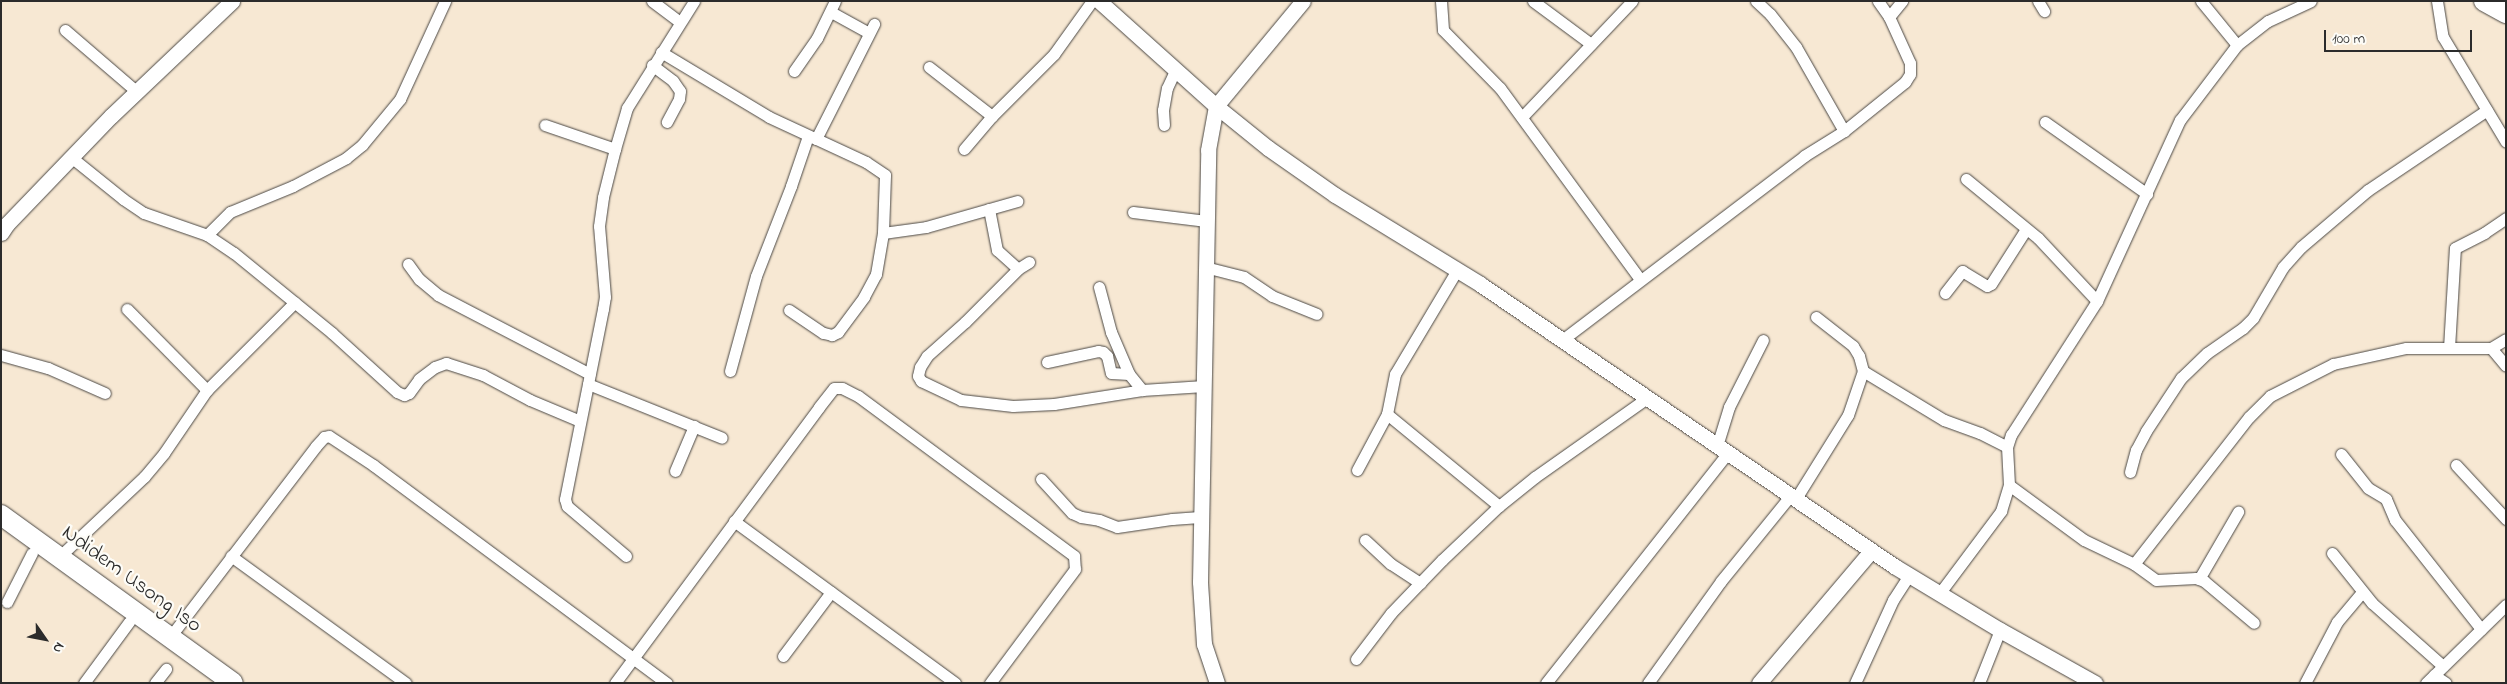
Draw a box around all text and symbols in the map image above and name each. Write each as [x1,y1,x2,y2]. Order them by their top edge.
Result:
scale bar [2327,20,2474,52]
text: 100 m [2332,28,2365,50]
street label: Ndidem Usong Iso [56,520,206,640]
north arrow [20,614,70,664]
text: N [47,638,69,657]

